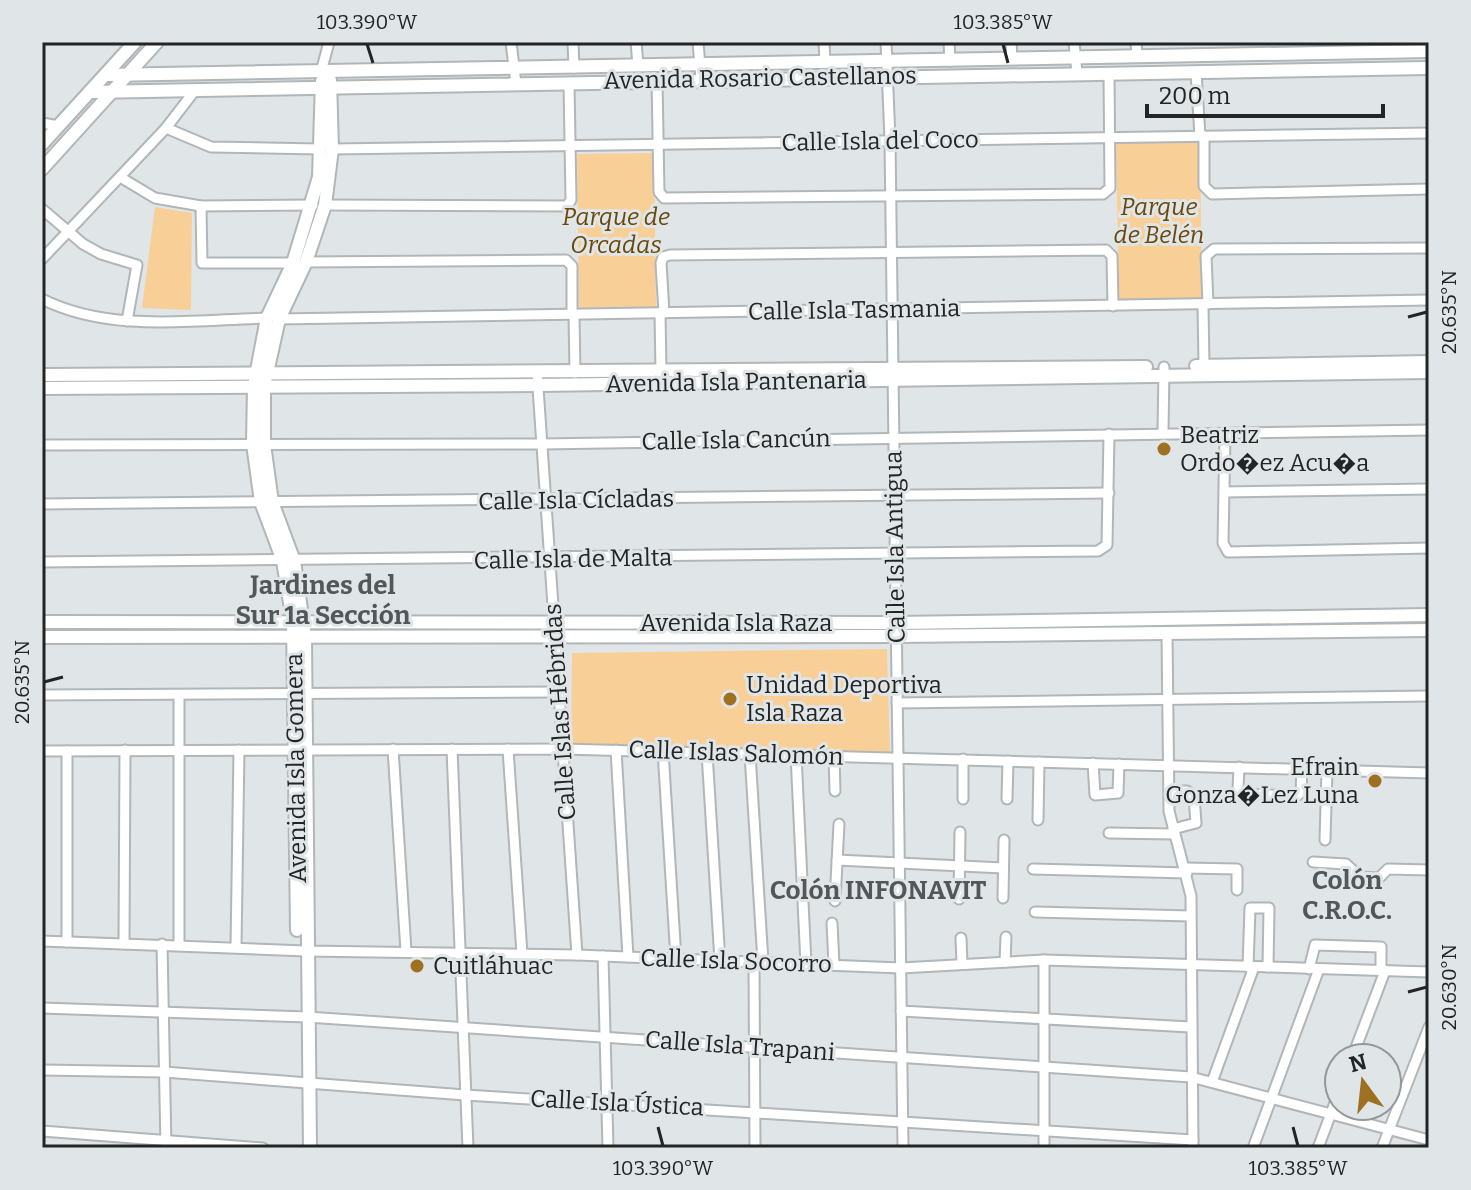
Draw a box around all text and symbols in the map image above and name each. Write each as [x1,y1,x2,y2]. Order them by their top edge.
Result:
text: 103.390°W [317,10,418,34]
text: 103.385°W [954,10,1053,34]
street label: Avenida Rosario Castellanos [603,61,917,95]
scale bar [1147,68,1383,118]
text: 200 m [1159,82,1231,110]
street label: Calle Isla del Coco [781,125,979,157]
park label: Parque de Belén [1114,193,1204,249]
park label: Parque de Orcadas [562,203,670,259]
text: 20.635°N [1437,270,1461,354]
street label: Calle Isla Tasmania [748,294,960,326]
street label: Avenida Isla Pantenaria [605,366,867,398]
place label: Beatriz Ordo�ez Acu�a [1180,421,1370,477]
street label: Calle Isla Cancún [641,424,831,456]
marker: Beatriz Ordo�ez Acu�a [1155,440,1173,458]
street label: Calle Isla Antigua [879,450,911,644]
street label: Calle Isla Cícladas [478,484,674,516]
street label: Calle Isla de Malta [473,543,673,575]
district label: Jardines del Sur 1a Sección [236,570,411,631]
street label: Calle Islas Hébridas [538,603,582,821]
street label: Avenida Isla Raza [640,609,832,637]
text: 20.635°N [10,640,34,724]
street label: Avenida Isla Gomera [280,653,312,883]
place label: Unidad Deportiva Isla Raza [746,671,942,727]
marker: Unidad Deportiva Isla Raza [721,690,739,708]
street label: Calle Islas Salomón [628,735,844,771]
place label: Efrain Gonza�Lez Luna [1165,753,1359,809]
marker: Efrain Gonza�Lez Luna [1366,772,1384,790]
district label: Colón C.R.O.C. [1302,865,1392,926]
district label: Colón INFONAVIT [770,875,986,906]
street label: Calle Isla Socorro [640,944,832,978]
text: 20.630°N [1437,944,1461,1030]
place label: Cuitláhuac [433,952,553,980]
marker: Cuitláhuac [408,957,426,975]
street label: Calle Isla Trapani [644,1025,836,1067]
north arrow [1323,1042,1403,1122]
text: N [1346,1048,1370,1078]
street label: Calle Isla Ústica [530,1083,705,1122]
text: 103.390°W [613,1156,714,1180]
text: 103.385°W [1249,1156,1348,1180]

